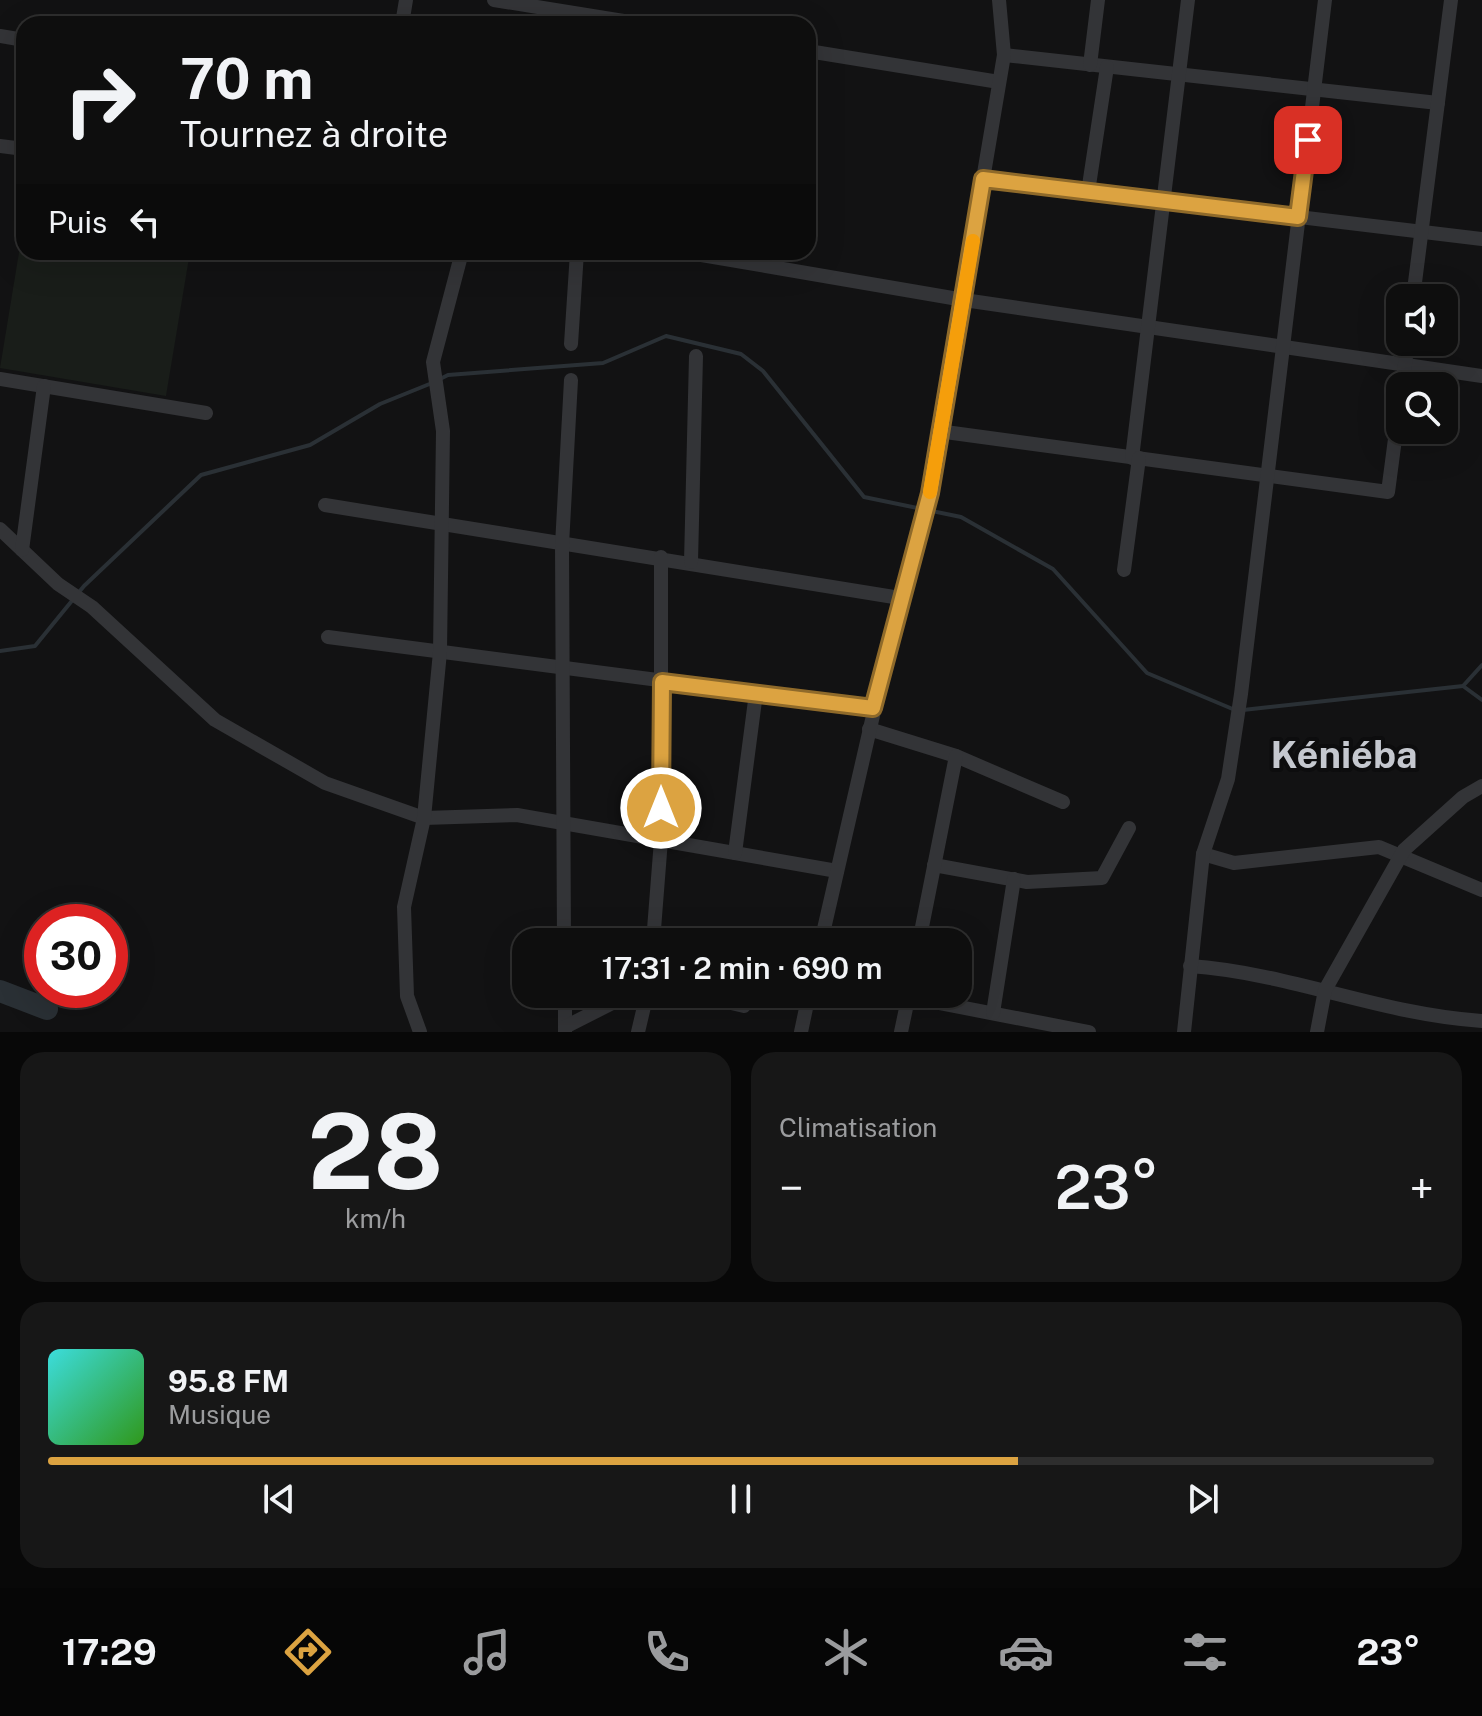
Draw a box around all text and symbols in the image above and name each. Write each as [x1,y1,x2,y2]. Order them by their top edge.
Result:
text: 70 m [180,46,313,112]
icon: right [48,48,152,152]
pin [1274,106,1342,174]
text: Tournez à droite [180,113,448,155]
icon: arrive [1286,118,1330,162]
icon: left [123,200,167,244]
text: Puis [48,204,107,240]
map controls [1386,284,1458,444]
button: sound [1386,284,1458,356]
button: search [1386,372,1458,444]
district label: Kéniéba [1270,732,1418,777]
position arrow [619,766,703,850]
speed limit sign: 30 [24,904,128,1008]
text: 17:31 · 2 min · 690 m [601,950,883,986]
text: 28 [308,1090,443,1212]
text: Climatisation [779,1112,937,1143]
text: 23° [1054,1152,1159,1223]
text: − [779,1162,803,1214]
text: + [1410,1162,1434,1214]
text: km/h [345,1203,406,1234]
text: 95.8 FM [168,1363,289,1399]
text: Musique [168,1399,271,1430]
icon: previous [257,1477,301,1521]
icon: pause [719,1477,763,1521]
icon: next [1181,1477,1225,1521]
icon: directions [280,1624,336,1680]
icon: music [459,1624,515,1680]
icon: phone [639,1624,695,1680]
icon: climate [818,1624,874,1680]
icon: car [998,1624,1054,1680]
icon: filters [1177,1624,1233,1680]
text: 17:29 [62,1631,157,1673]
text: 23° [1356,1631,1420,1673]

